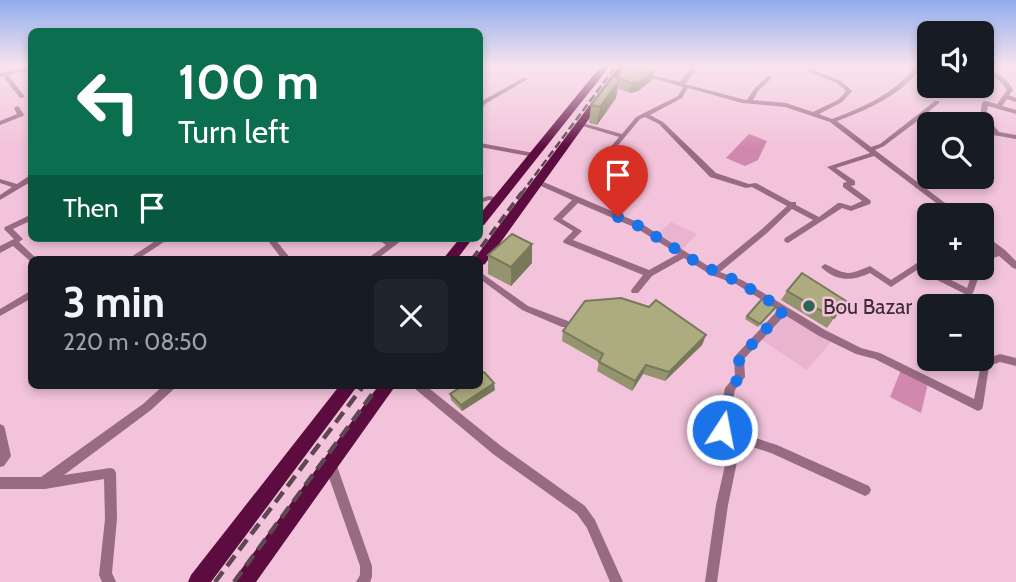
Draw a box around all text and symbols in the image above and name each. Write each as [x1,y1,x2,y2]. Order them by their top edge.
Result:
map controls [917,21,994,371]
button: sound [917,21,994,98]
text: 100 m [178,52,319,111]
icon: left [63,56,154,147]
text: Turn left [178,112,289,151]
button: search [917,112,994,189]
pin [588,145,648,217]
icon: arrive [599,156,637,194]
icon: arrive [133,189,171,227]
text: Then [63,192,119,224]
button: + [917,203,994,280]
text: 3 min [63,276,165,328]
button: close [374,279,448,353]
place label: Bou Bazar [823,294,912,319]
button: − [917,294,994,371]
marker: Bou Bazar [801,298,817,314]
text: 220 m · 08:50 [63,328,208,356]
position arrow [685,393,759,467]

